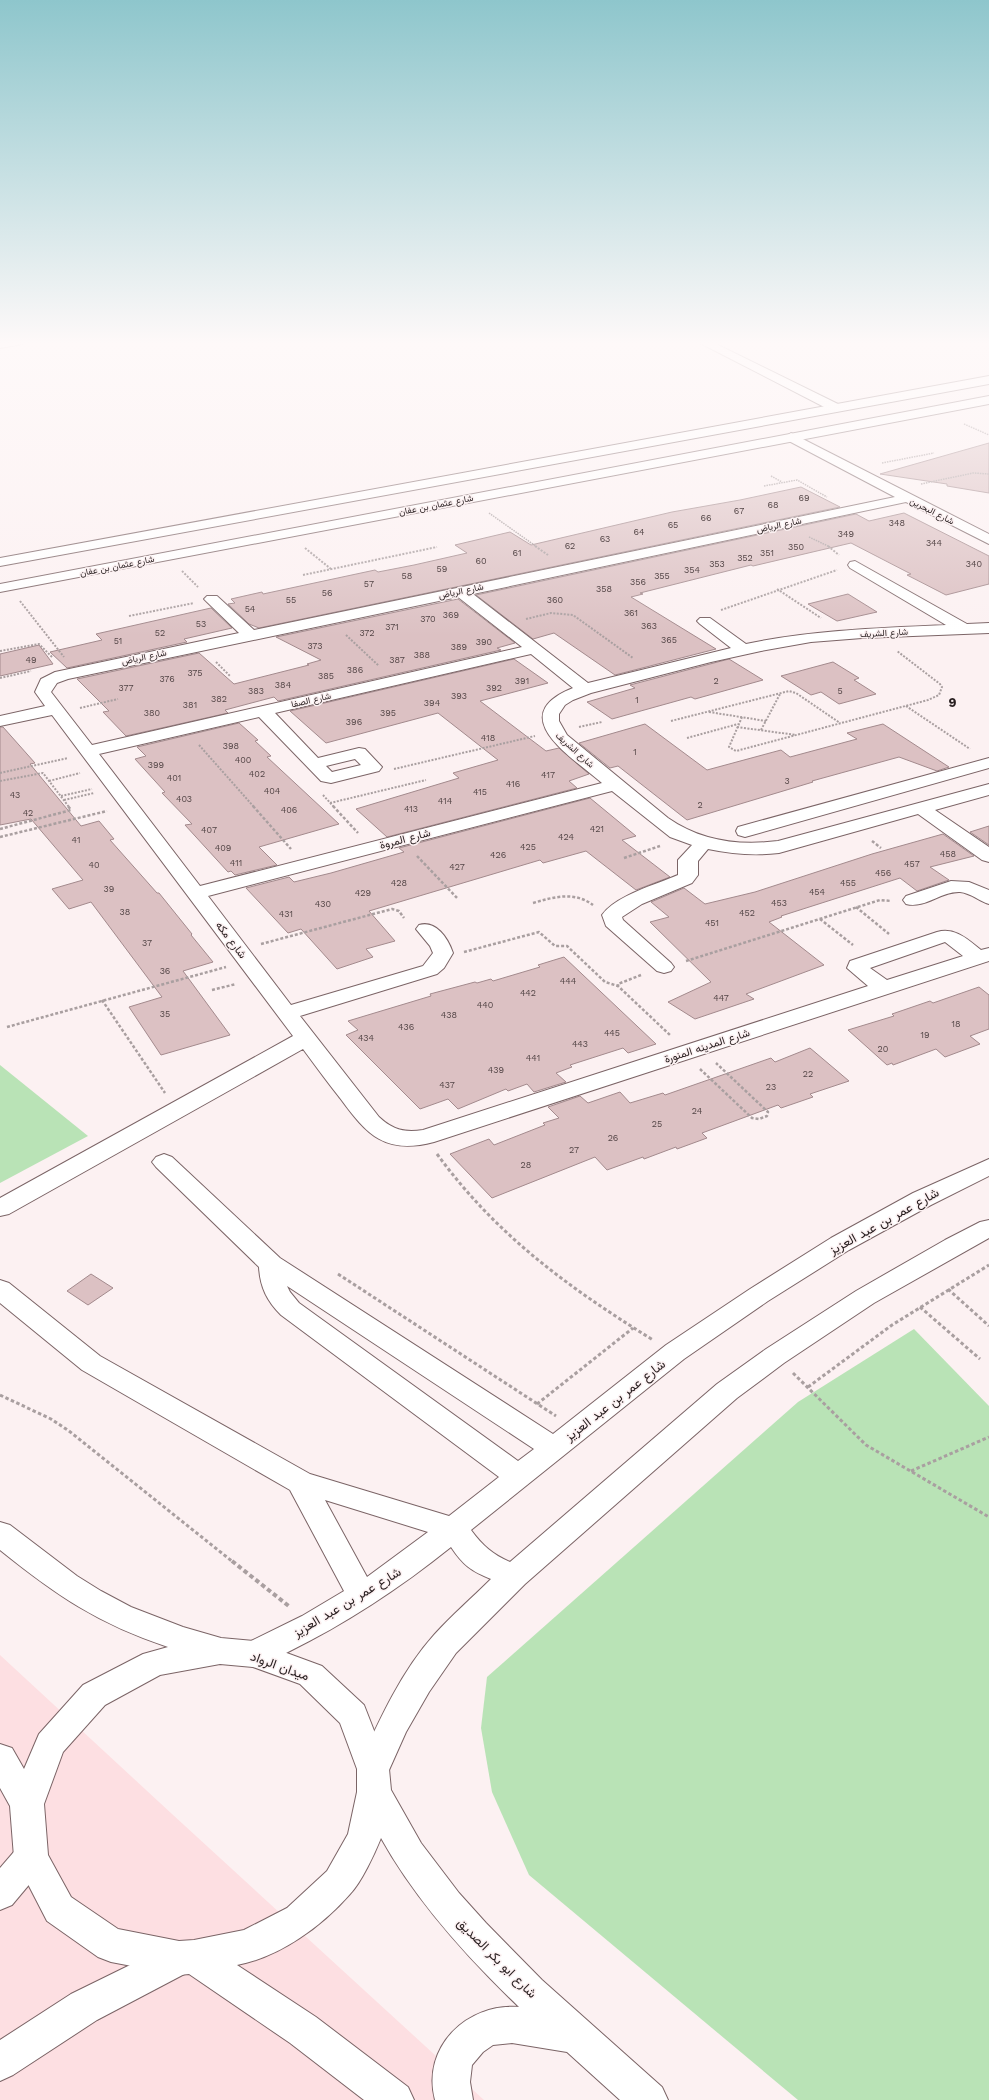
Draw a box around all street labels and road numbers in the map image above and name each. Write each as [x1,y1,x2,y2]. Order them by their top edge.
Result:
street label: شارع عثمان بن عفان [398,493,474,518]
street label: شارع البحرين [908,496,956,527]
street label: شارع الرياض [756,515,803,536]
street label: شارع عثمان بن عفان [79,554,155,579]
street label: شارع الرياض [438,581,485,602]
street label: شارع الشريف [860,627,908,640]
street label: شارع الرياض [121,647,168,668]
street label: شارع الصفا [290,691,332,710]
street label: شارع الشريف [553,730,596,771]
street label: شارع المروة [378,826,432,853]
street label: شارع مكه [212,919,249,962]
street label: شارع المدينه المنورة [663,1026,752,1067]
street label: شارع عمر بن عبد العزيز [826,1185,943,1260]
street label: شارع عمر بن عبد العزيز [561,1356,669,1446]
street label: شارع عمر بن عبد العزيز [289,1564,405,1642]
street label: ميدان الرواد [248,1648,311,1685]
street label: شارع ابو بكر الصديق [453,1915,540,2002]

